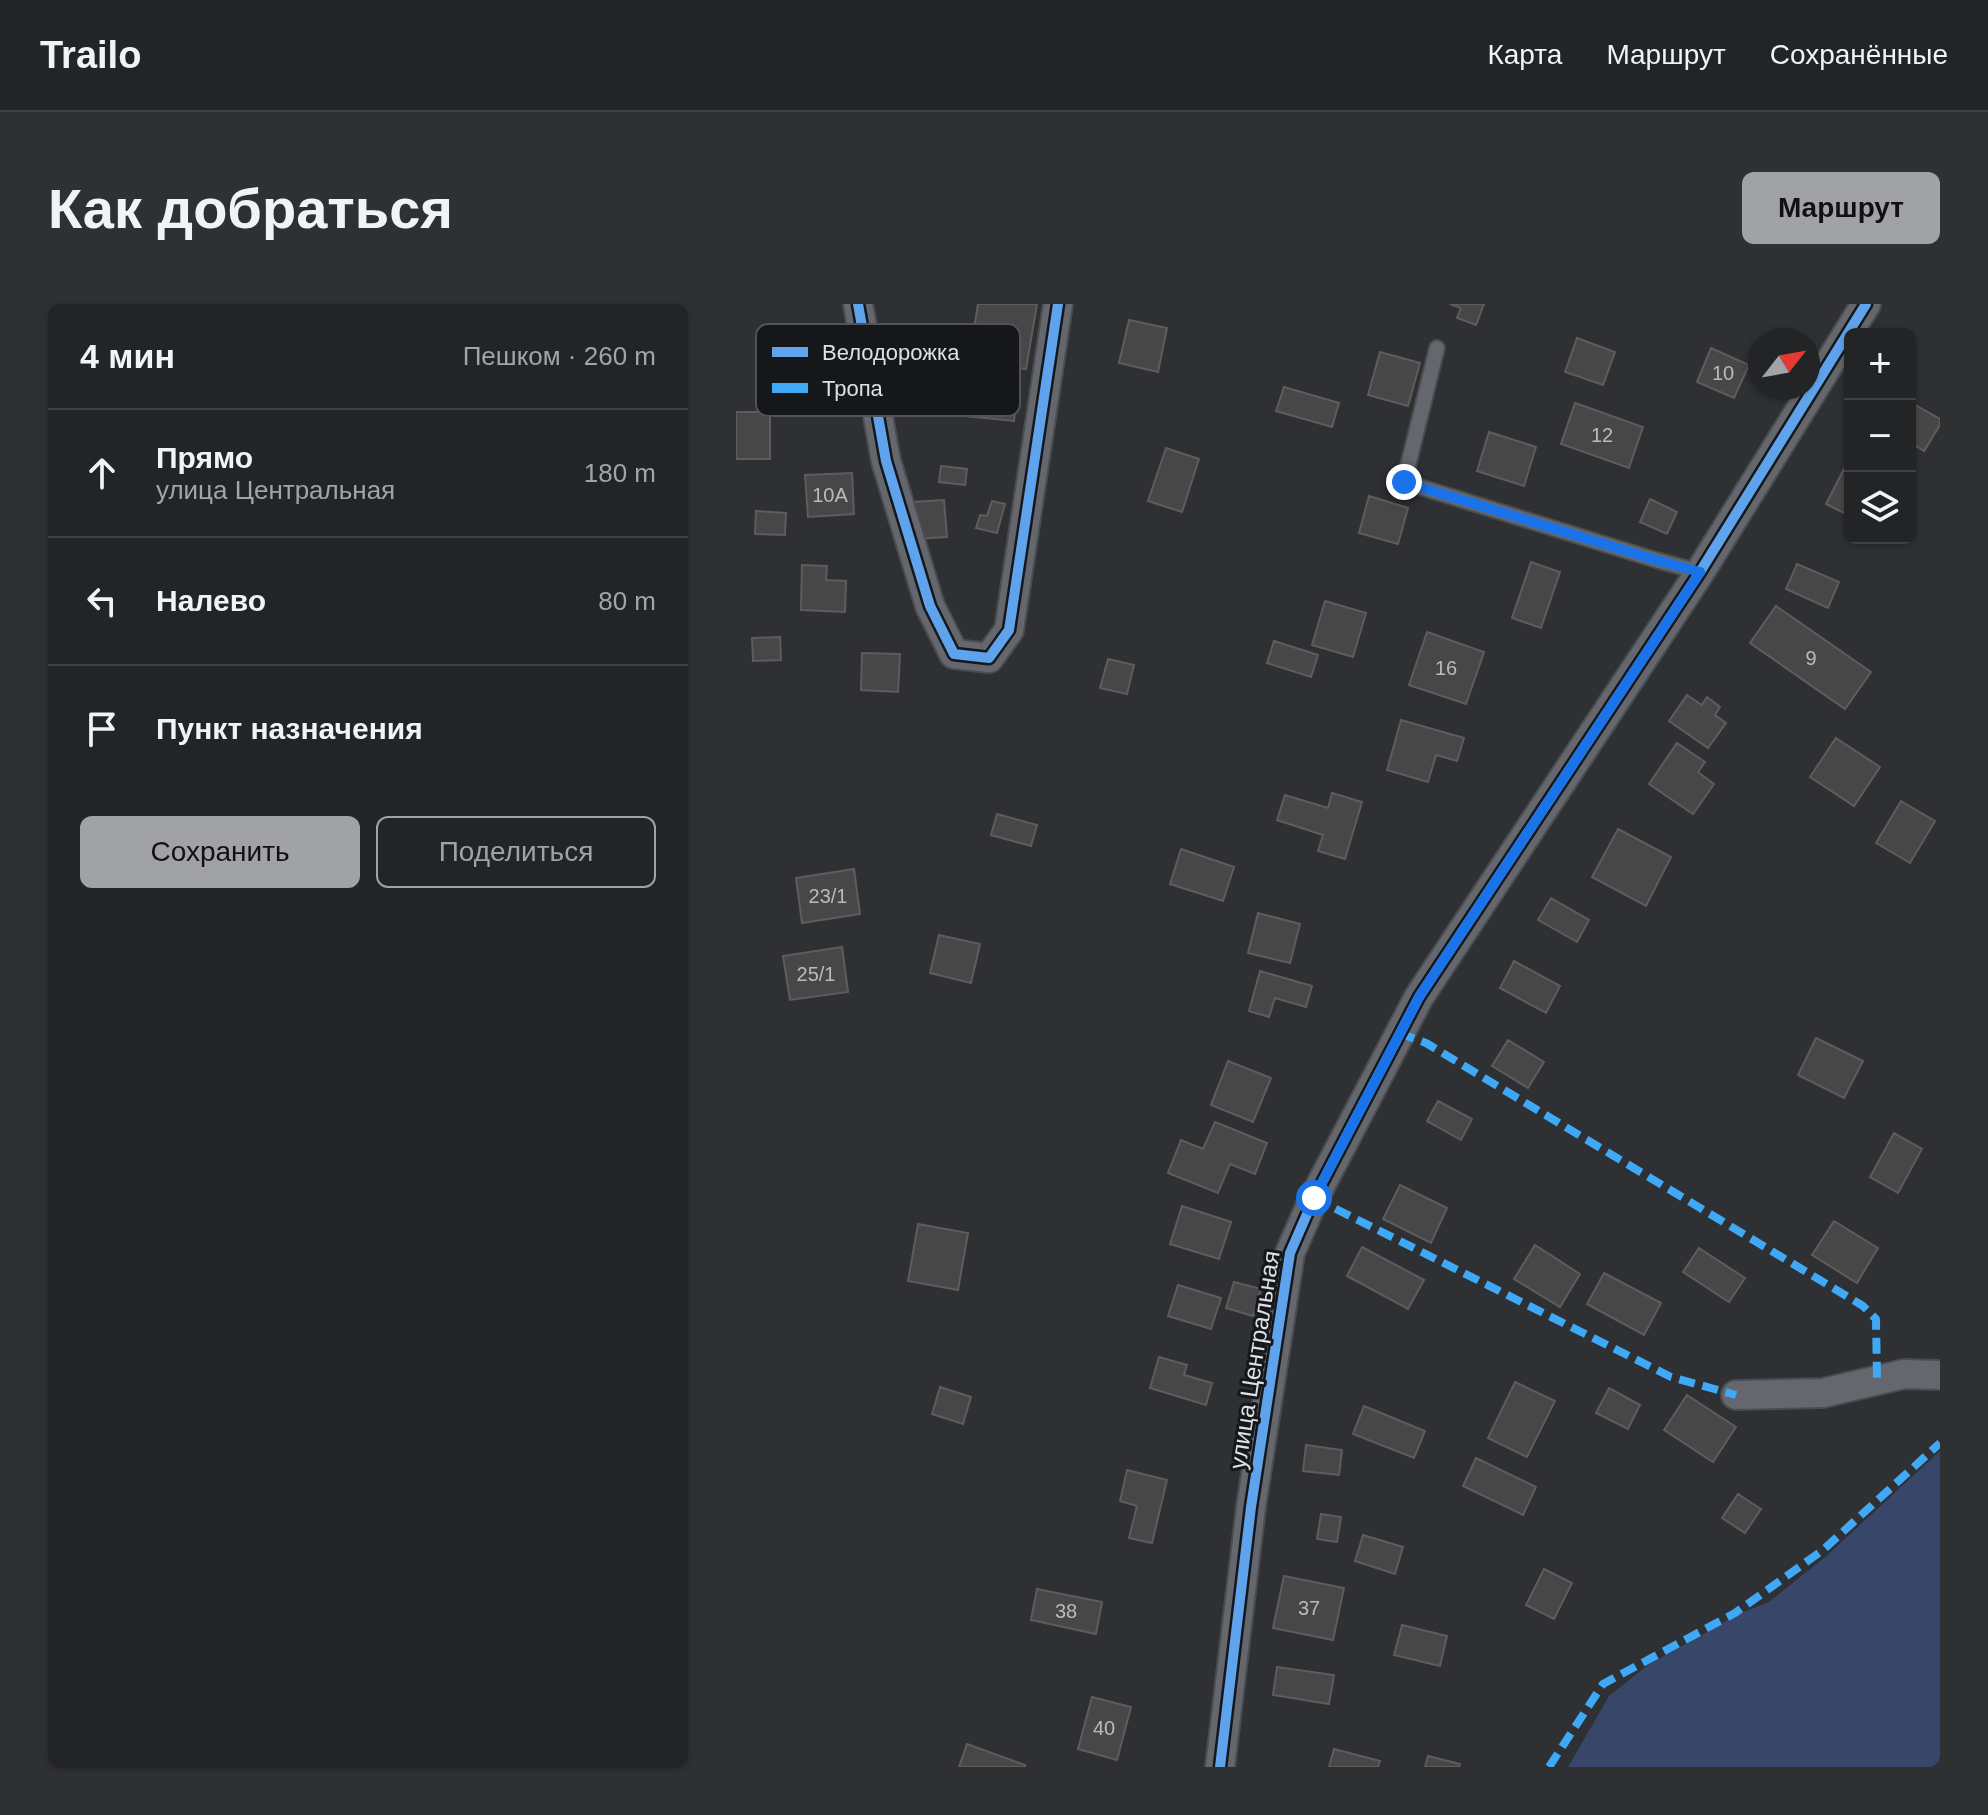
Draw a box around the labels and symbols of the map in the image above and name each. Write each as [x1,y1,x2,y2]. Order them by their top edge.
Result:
legend [756,324,1020,416]
north arrow [1748,328,1820,400]
text: Велодорожка [822,340,960,365]
house number: 10 [1712,362,1734,384]
text: Тропа [822,376,884,401]
house number: 12 [1591,424,1613,446]
route end [1386,464,1422,500]
house number: 10А [812,484,848,506]
house number: 9 [1805,647,1817,669]
house number: 16 [1435,657,1457,679]
house number: 23/1 [809,885,847,907]
house number: 25/1 [797,963,835,985]
route start [1296,1180,1332,1216]
street label: улица Центральная [1223,1249,1285,1471]
house number: 37 [1298,1597,1320,1619]
house number: 38 [1055,1600,1077,1622]
house number: 40 [1093,1717,1115,1739]

